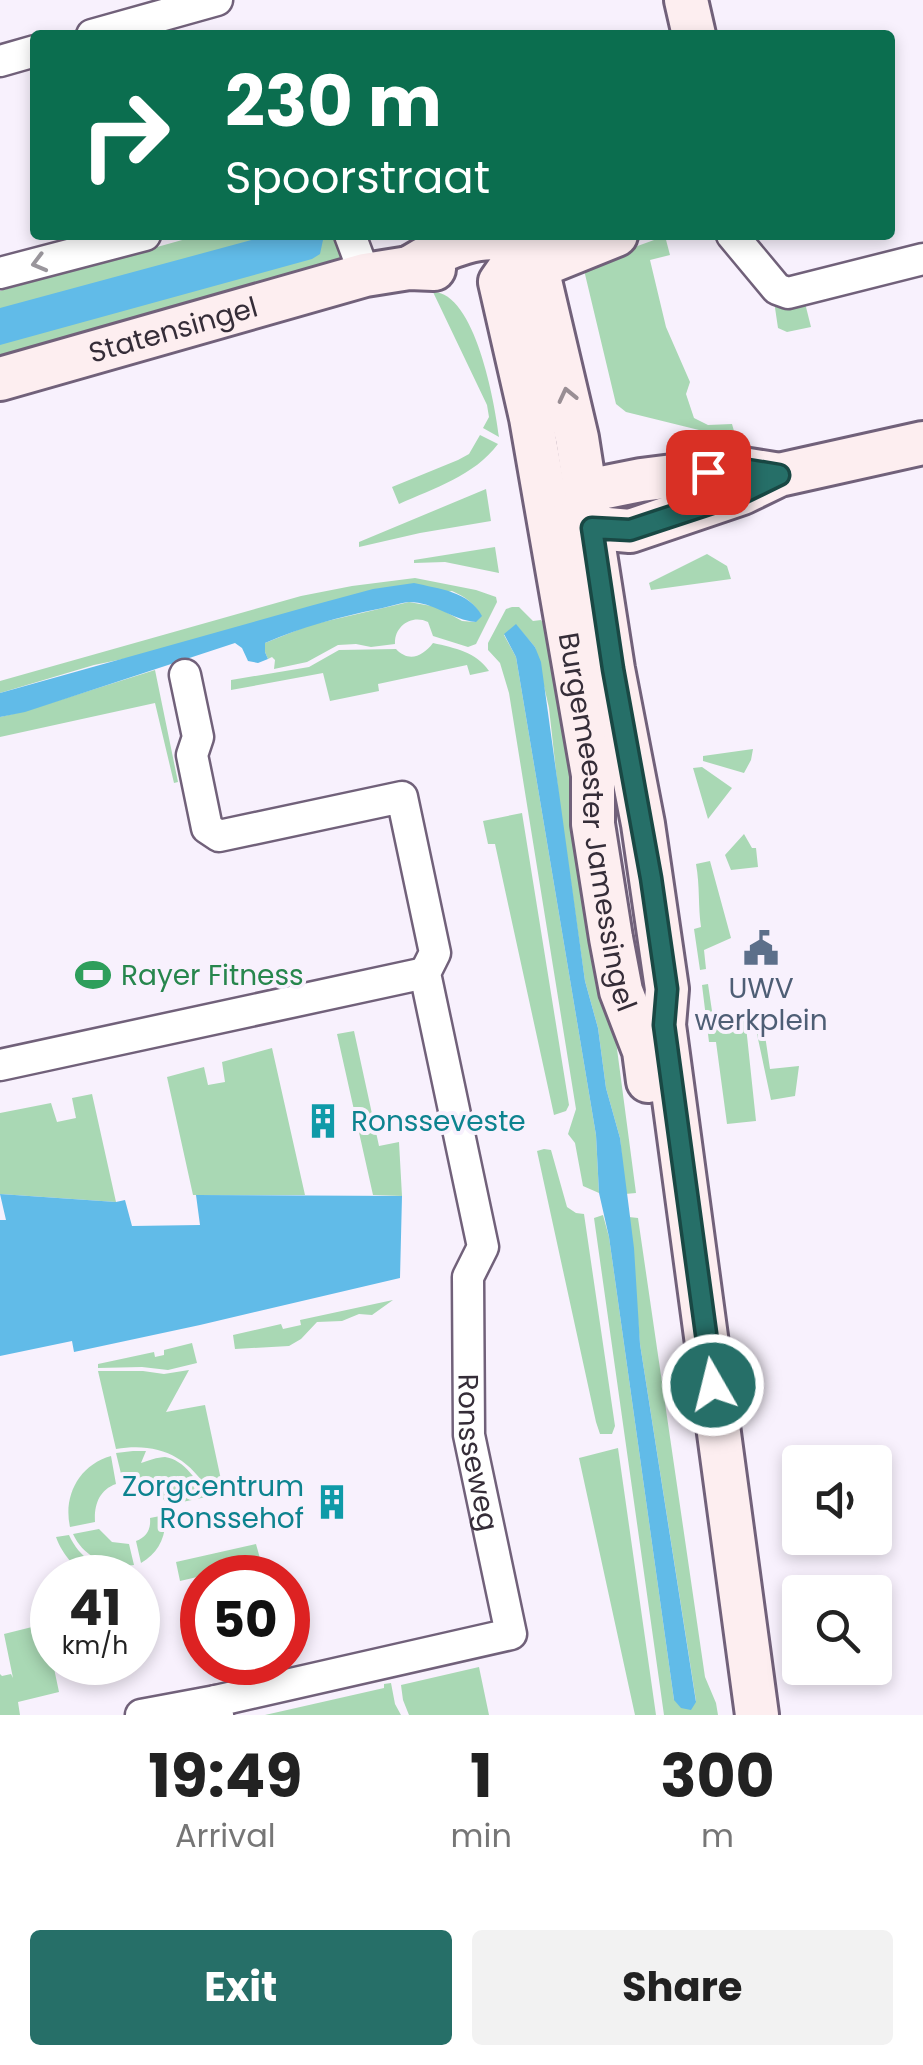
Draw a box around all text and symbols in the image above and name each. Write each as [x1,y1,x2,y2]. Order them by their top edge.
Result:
text: 230 m [225,52,442,151]
icon: right [60,70,190,200]
text: Spoorstraat [225,146,490,209]
one-way arrow [31,252,48,273]
street label: Statensingel [84,288,262,373]
one-way arrow [558,387,579,404]
pin [666,430,751,515]
icon: arrive [681,445,736,500]
street label: Burgemeester Jamessingel [549,630,646,1017]
public building icon: UWV werkplein [742,929,780,967]
sports icon: Rayer Fitness [74,956,112,994]
place label: Rayer Fitness [121,956,304,995]
place label: UWV werkplein [694,969,828,1040]
building icon: Ronsseveste [304,1102,342,1140]
place label: Ronsseveste [351,1102,526,1141]
position arrow [661,1333,765,1437]
street label: Ronsseweg [449,1374,508,1535]
map controls [782,1445,892,1685]
button: sound [782,1445,892,1555]
place label: Zorgcentrum Ronssehof [122,1467,304,1538]
building icon: Zorgcentrum Ronssehof [313,1483,351,1521]
speed limit sign: 50 [180,1555,310,1685]
text: 41 [69,1572,121,1643]
button: search [782,1575,892,1685]
text: km/h [62,1628,128,1663]
text: 19:49 [148,1734,302,1818]
text: 1 [470,1734,493,1818]
text: 300 [660,1734,775,1818]
text: Arrival [175,1813,276,1858]
text: min [451,1813,512,1858]
text: m [701,1813,734,1858]
button: Exit [30,1930,452,2045]
button: Share [472,1930,893,2045]

